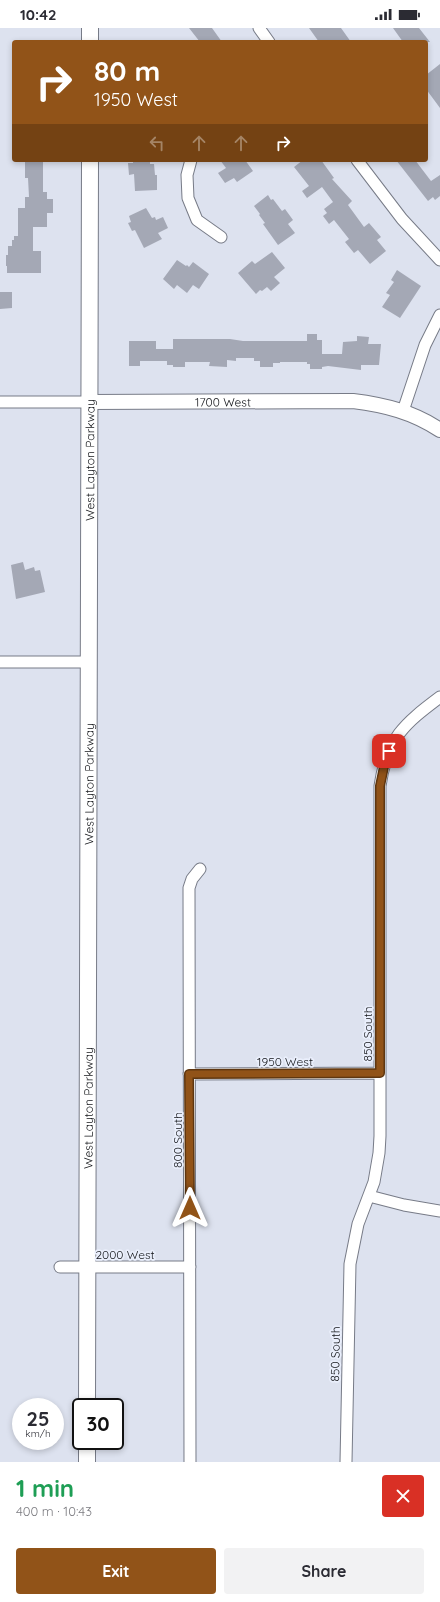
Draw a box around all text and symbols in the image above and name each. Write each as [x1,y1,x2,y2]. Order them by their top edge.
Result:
text: 10:42 [20,5,57,24]
text: 80 m [94,53,160,88]
icon: right [28,56,80,108]
text: 1950 West [94,88,178,111]
icon: left [146,132,168,154]
icon: ahead [188,132,210,154]
icon: ahead [230,132,252,154]
icon: right [272,132,294,154]
street label: 1700 West [195,394,251,409]
street label: West Layton Parkway [82,399,97,521]
street label: West Layton Parkway [81,723,96,845]
pin [372,734,406,768]
icon: arrive [378,740,400,762]
street label: 850 South [360,1006,375,1062]
street label: West Layton Parkway [80,1047,95,1169]
street label: 1950 West [257,1054,313,1069]
street label: 800 South [170,1112,185,1168]
position arrow [169,1187,211,1229]
street label: 2000 West [95,1247,155,1262]
street label: 850 South [327,1326,343,1382]
speed limit sign: 30 [72,1398,124,1450]
text: 25 [27,1406,49,1431]
text: km/h [25,1427,51,1440]
text: 1 min [16,1473,74,1503]
button: close [382,1475,424,1517]
text: 400 m · 10:43 [16,1503,92,1519]
button: Exit [16,1548,216,1594]
button: Share [224,1548,424,1594]

